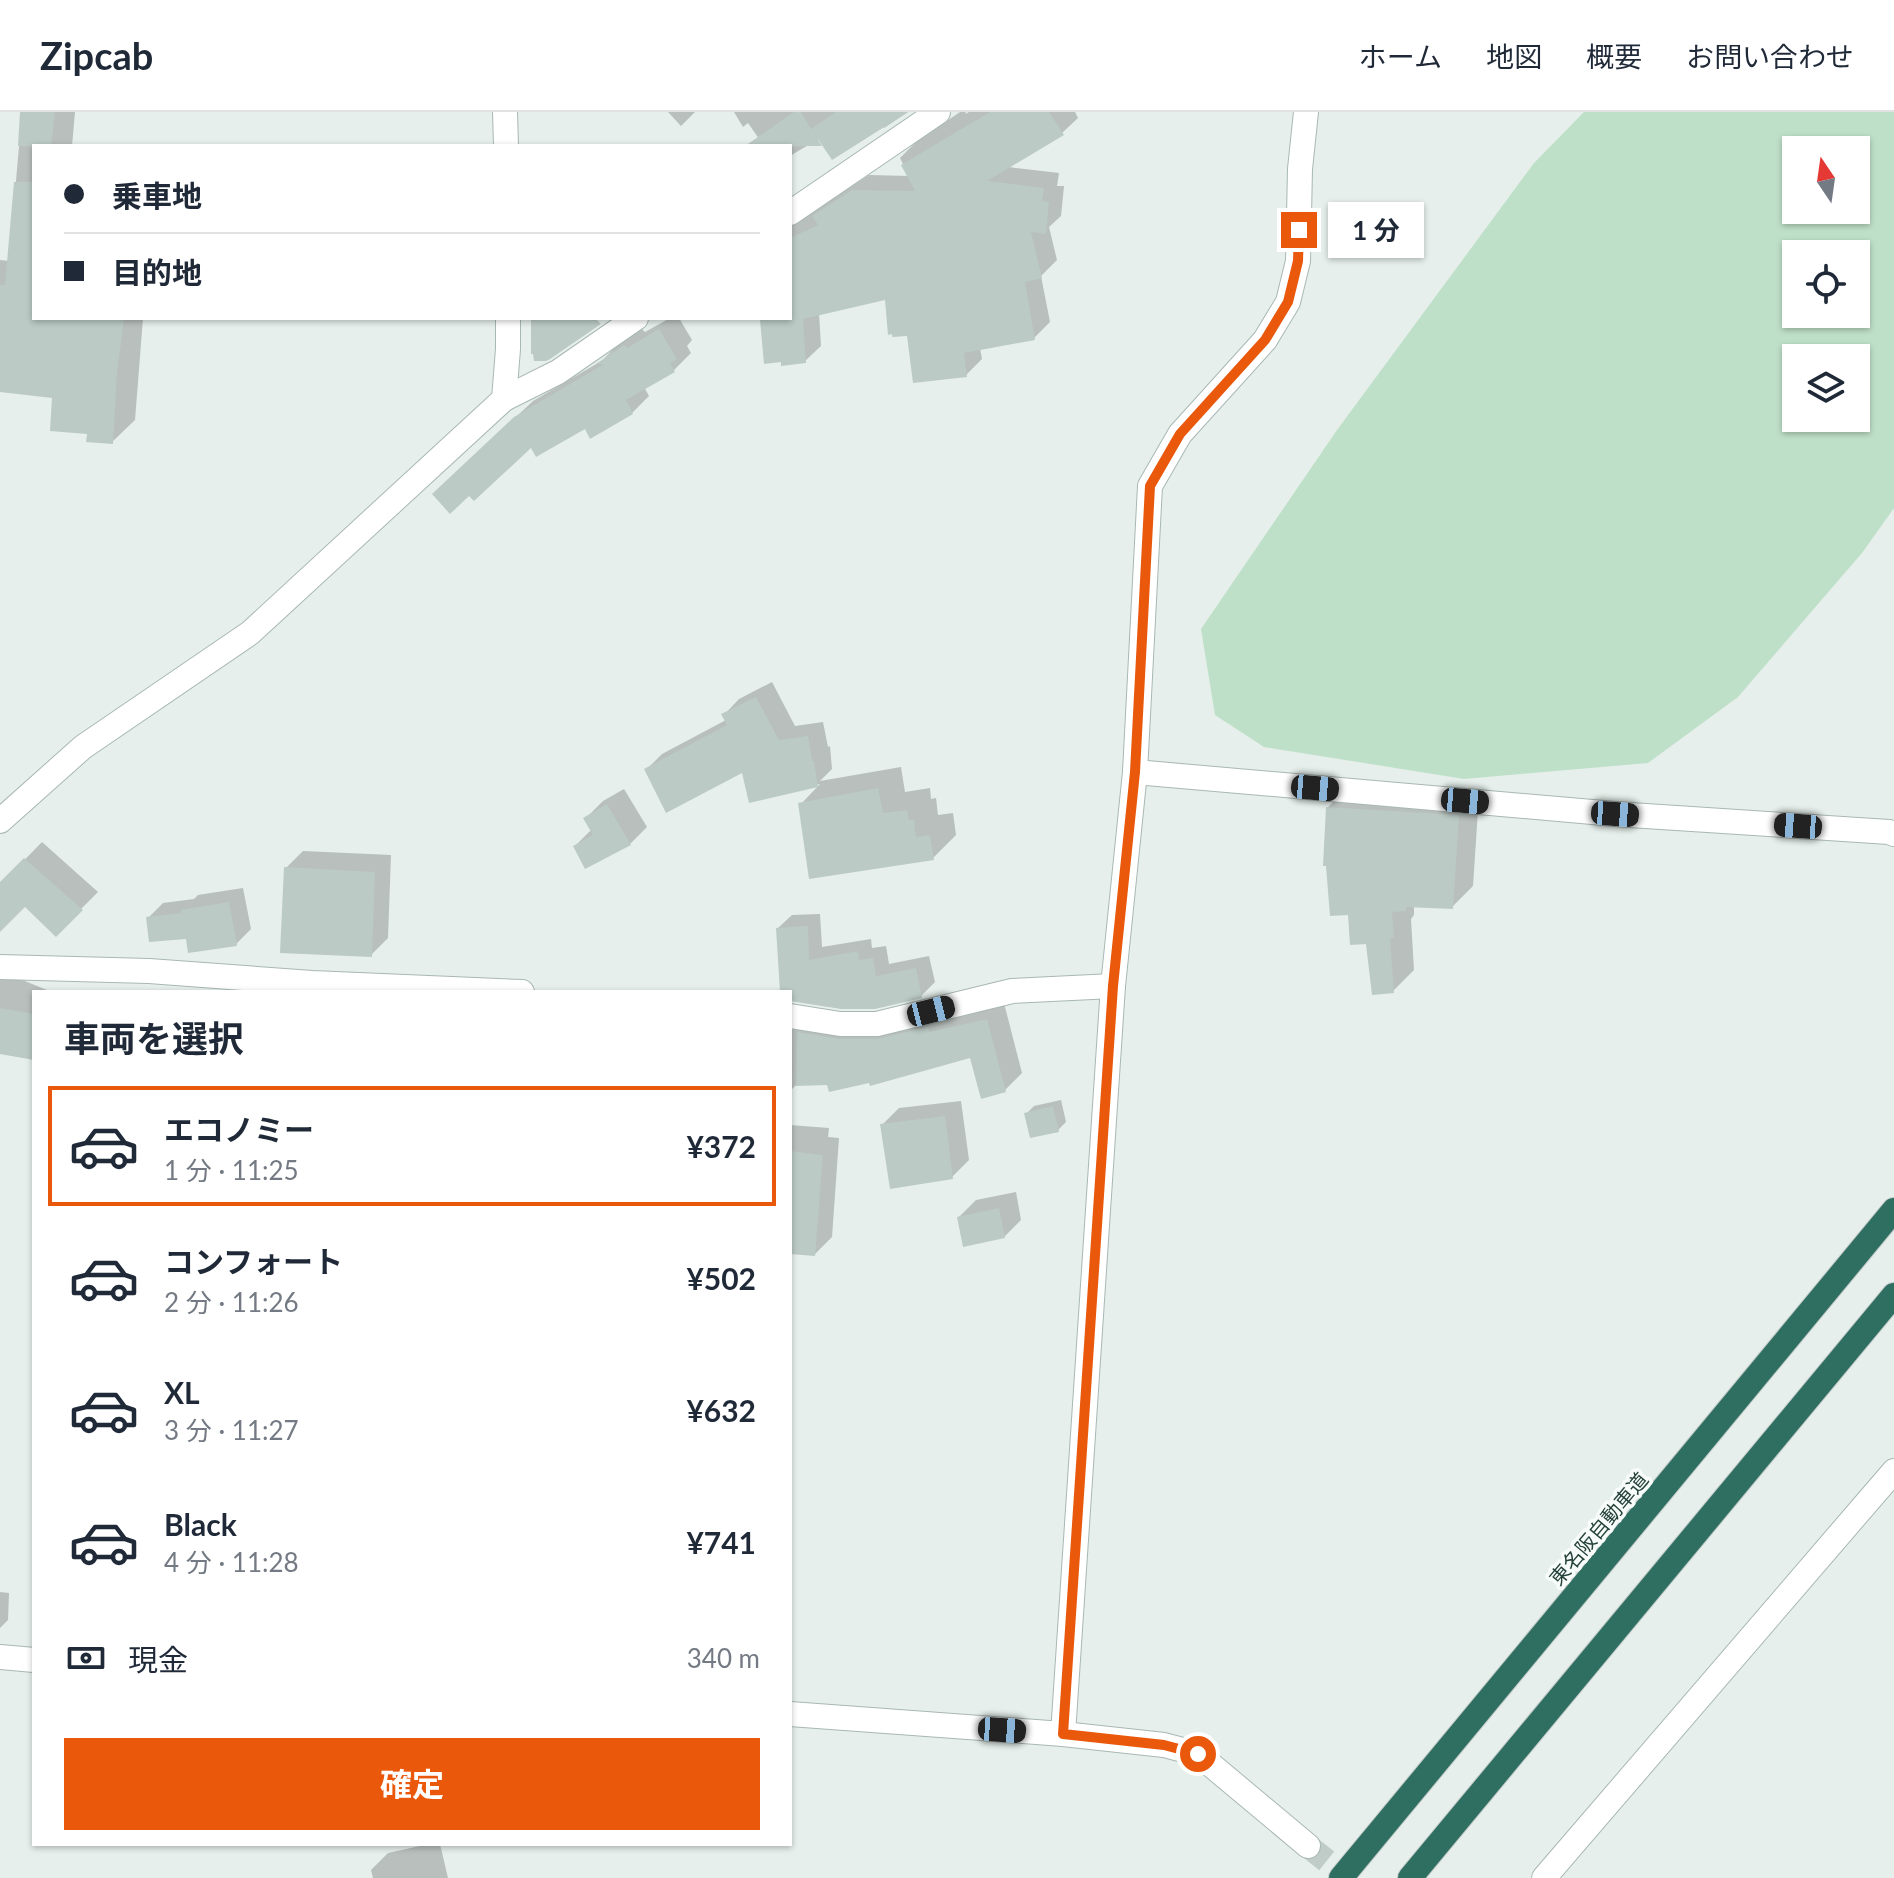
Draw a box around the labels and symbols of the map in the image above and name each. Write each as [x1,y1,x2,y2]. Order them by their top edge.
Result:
north arrow [1782,136,1870,224]
callout: 1 分 [1327,202,1423,258]
route end [1281,212,1317,248]
car [1290,774,1340,802]
car [1440,787,1490,815]
car [1590,800,1640,828]
car [1773,812,1823,840]
car [905,994,957,1028]
street label: 東名阪自動車道 [1544,1467,1652,1590]
car [977,1716,1027,1744]
route start [1180,1736,1216,1772]

